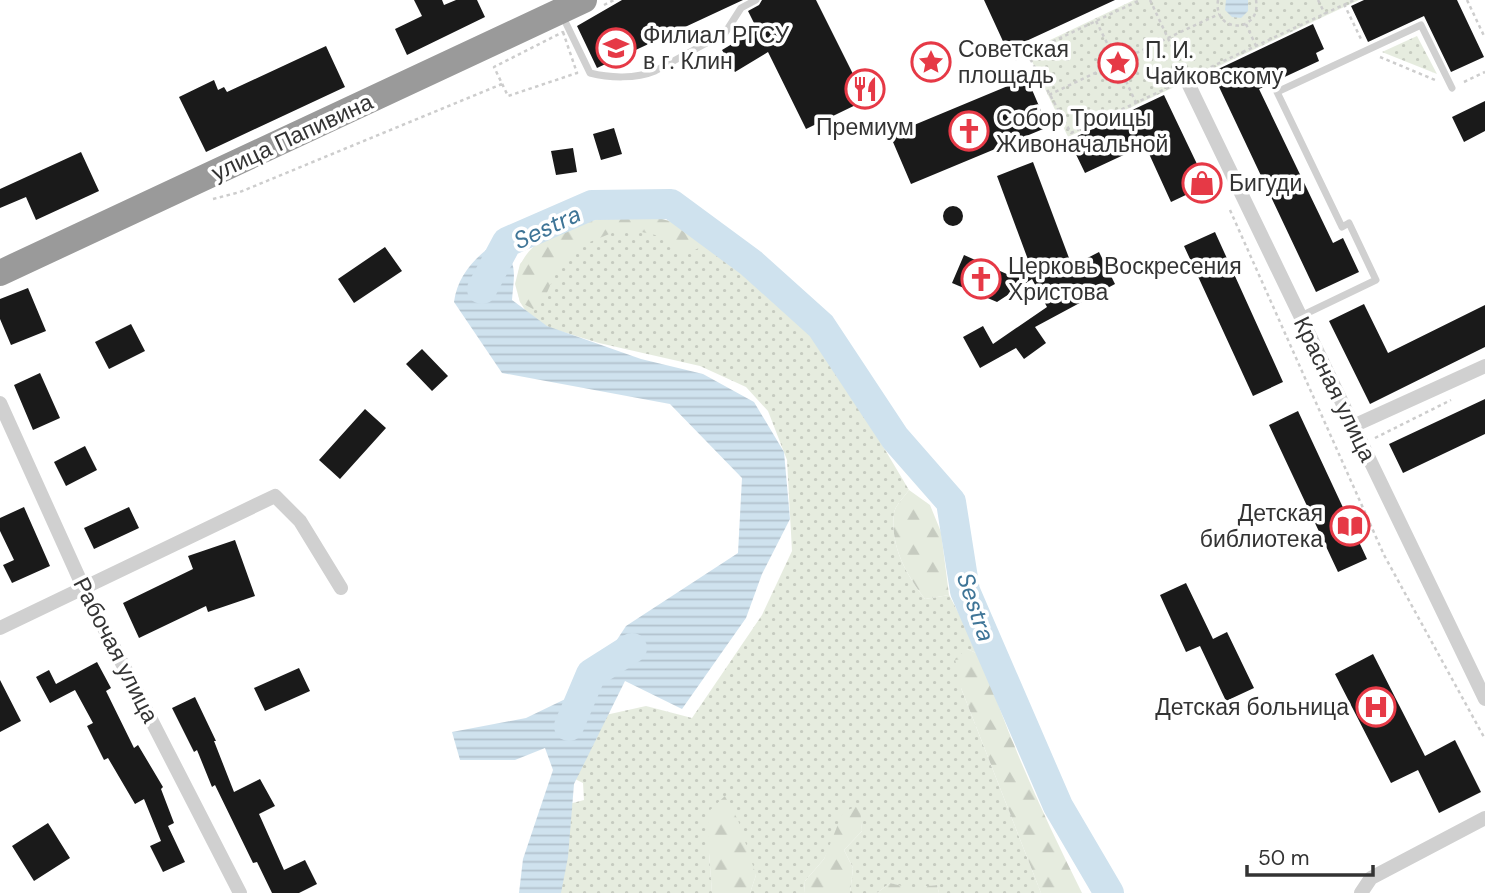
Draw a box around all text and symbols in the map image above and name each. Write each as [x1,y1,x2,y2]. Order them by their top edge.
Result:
place label: Филиал РГСУ в г. Клин [643,20,790,76]
school or university icon: Филиал РГСУ в г. Клин [595,27,637,69]
place label: Советская площадь [958,34,1069,90]
place label: П. И. Чайковскому [1145,35,1284,91]
place icon: Советская площадь [910,41,952,83]
place icon: П. И. Чайковскому [1097,42,1139,84]
restaurant icon: Премиум [844,68,886,110]
street label: улица Папивина [207,86,378,187]
place label: Собор Троицы Живоначальной [996,103,1168,159]
church icon: Собор Троицы Живоначальной [948,110,990,152]
place label: Премиум [816,112,914,142]
shop icon: Бигуди [1181,162,1223,204]
place label: Бигуди [1229,168,1302,198]
water label: Sestra [508,198,586,256]
place label: Церковь Воскресения Христова [1008,251,1242,307]
church icon: Церковь Воскресения Христова [960,258,1002,300]
street label: Красная улица [1287,312,1383,467]
place label: Детская библиотека [1200,498,1323,554]
library icon: Детская библиотека [1329,505,1371,547]
water label: Sestra [950,568,1002,646]
street label: Рабочая улица [66,572,166,728]
hospital icon: Детская больница [1355,686,1397,728]
place label: Детская больница [1155,692,1349,722]
scale bar [1247,834,1373,878]
text: 50 m [1258,844,1309,872]

